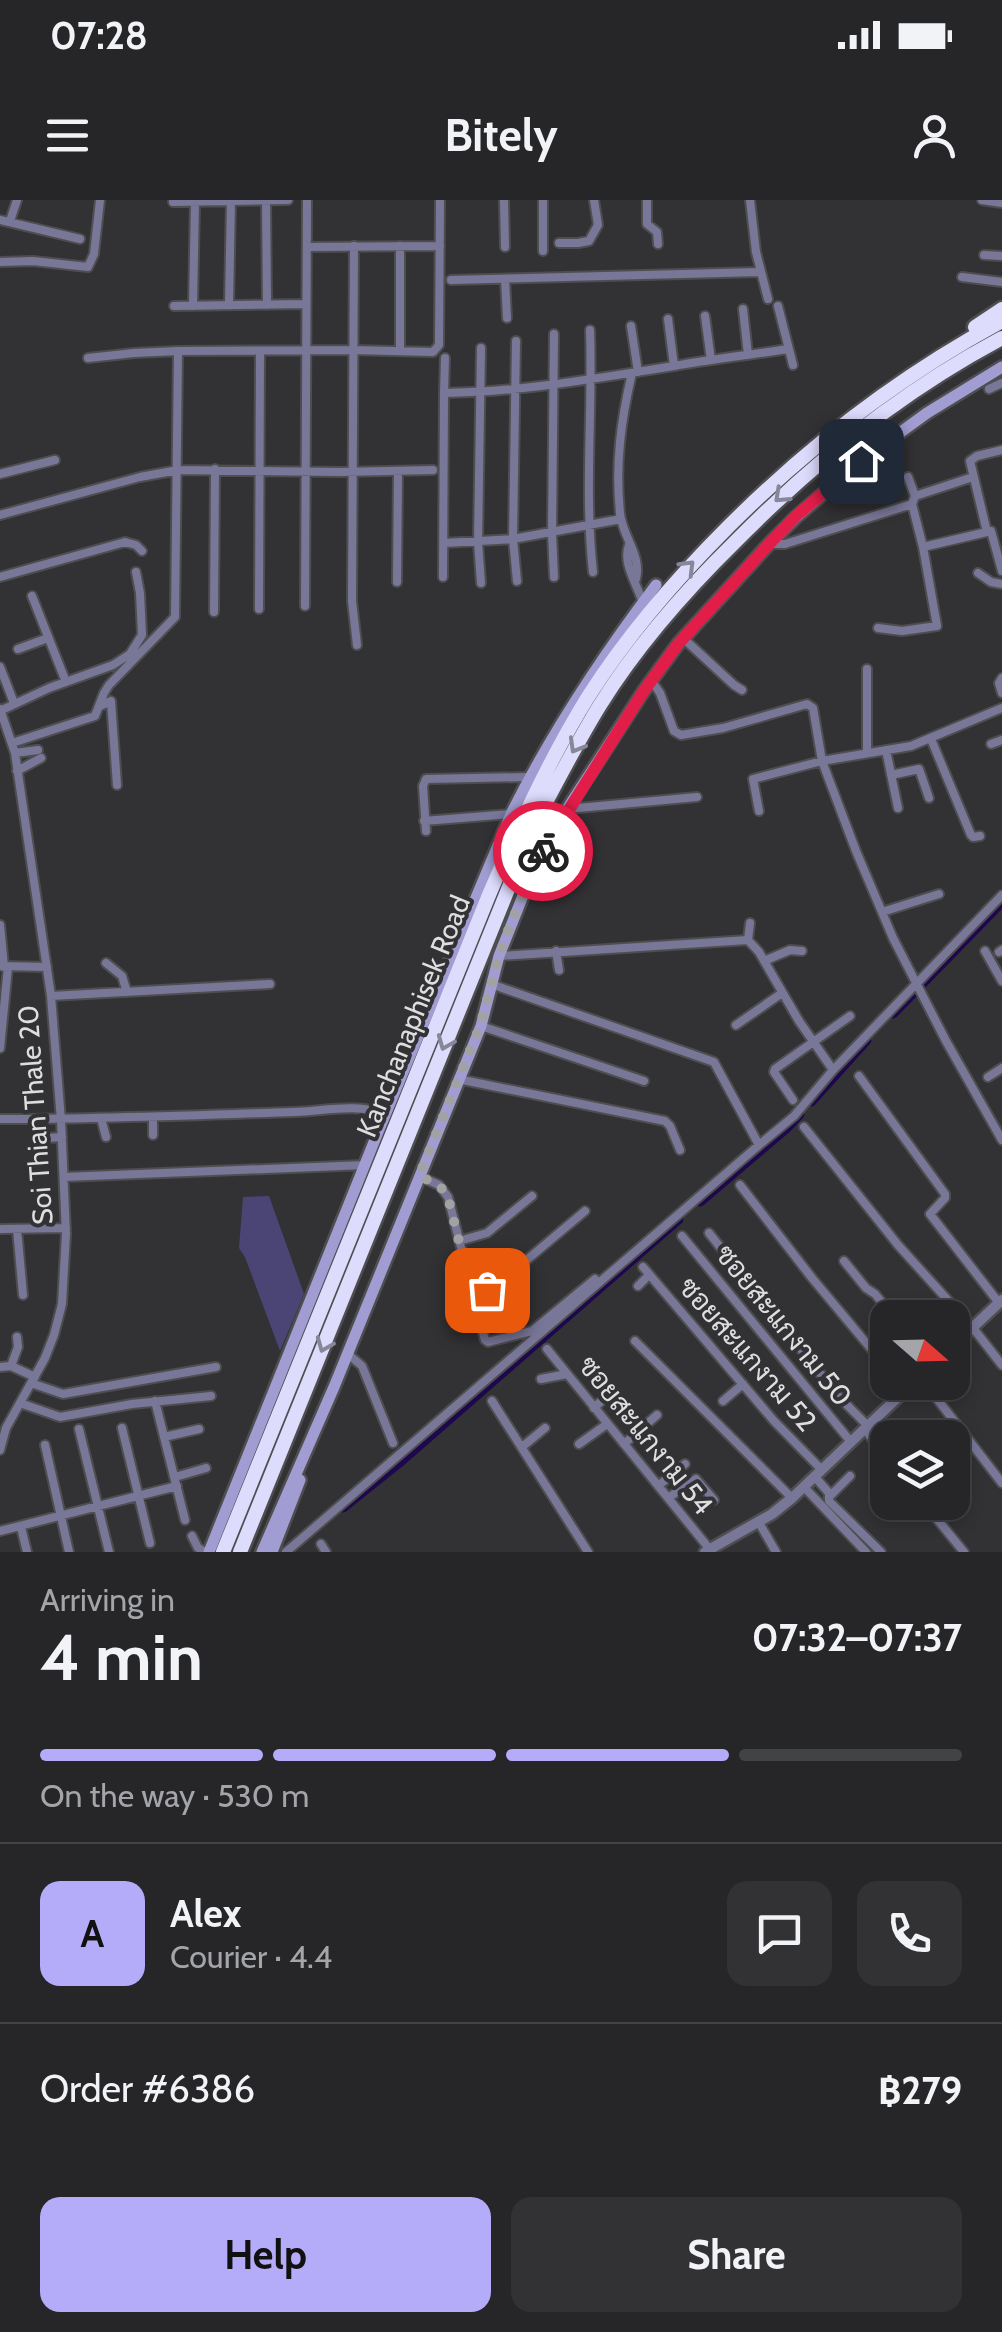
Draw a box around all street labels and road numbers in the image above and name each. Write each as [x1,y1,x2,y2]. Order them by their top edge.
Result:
street label: Kanchanaphisek Road [349,890,477,1142]
street label: Soi Thian Thale 20 [10,1004,60,1226]
street label: ซอยสะแกงาม 50 [709,1237,859,1413]
street label: ซอยสะแกงาม 52 [672,1270,824,1438]
street label: ซอยสะแกงาม 54 [572,1349,720,1521]

